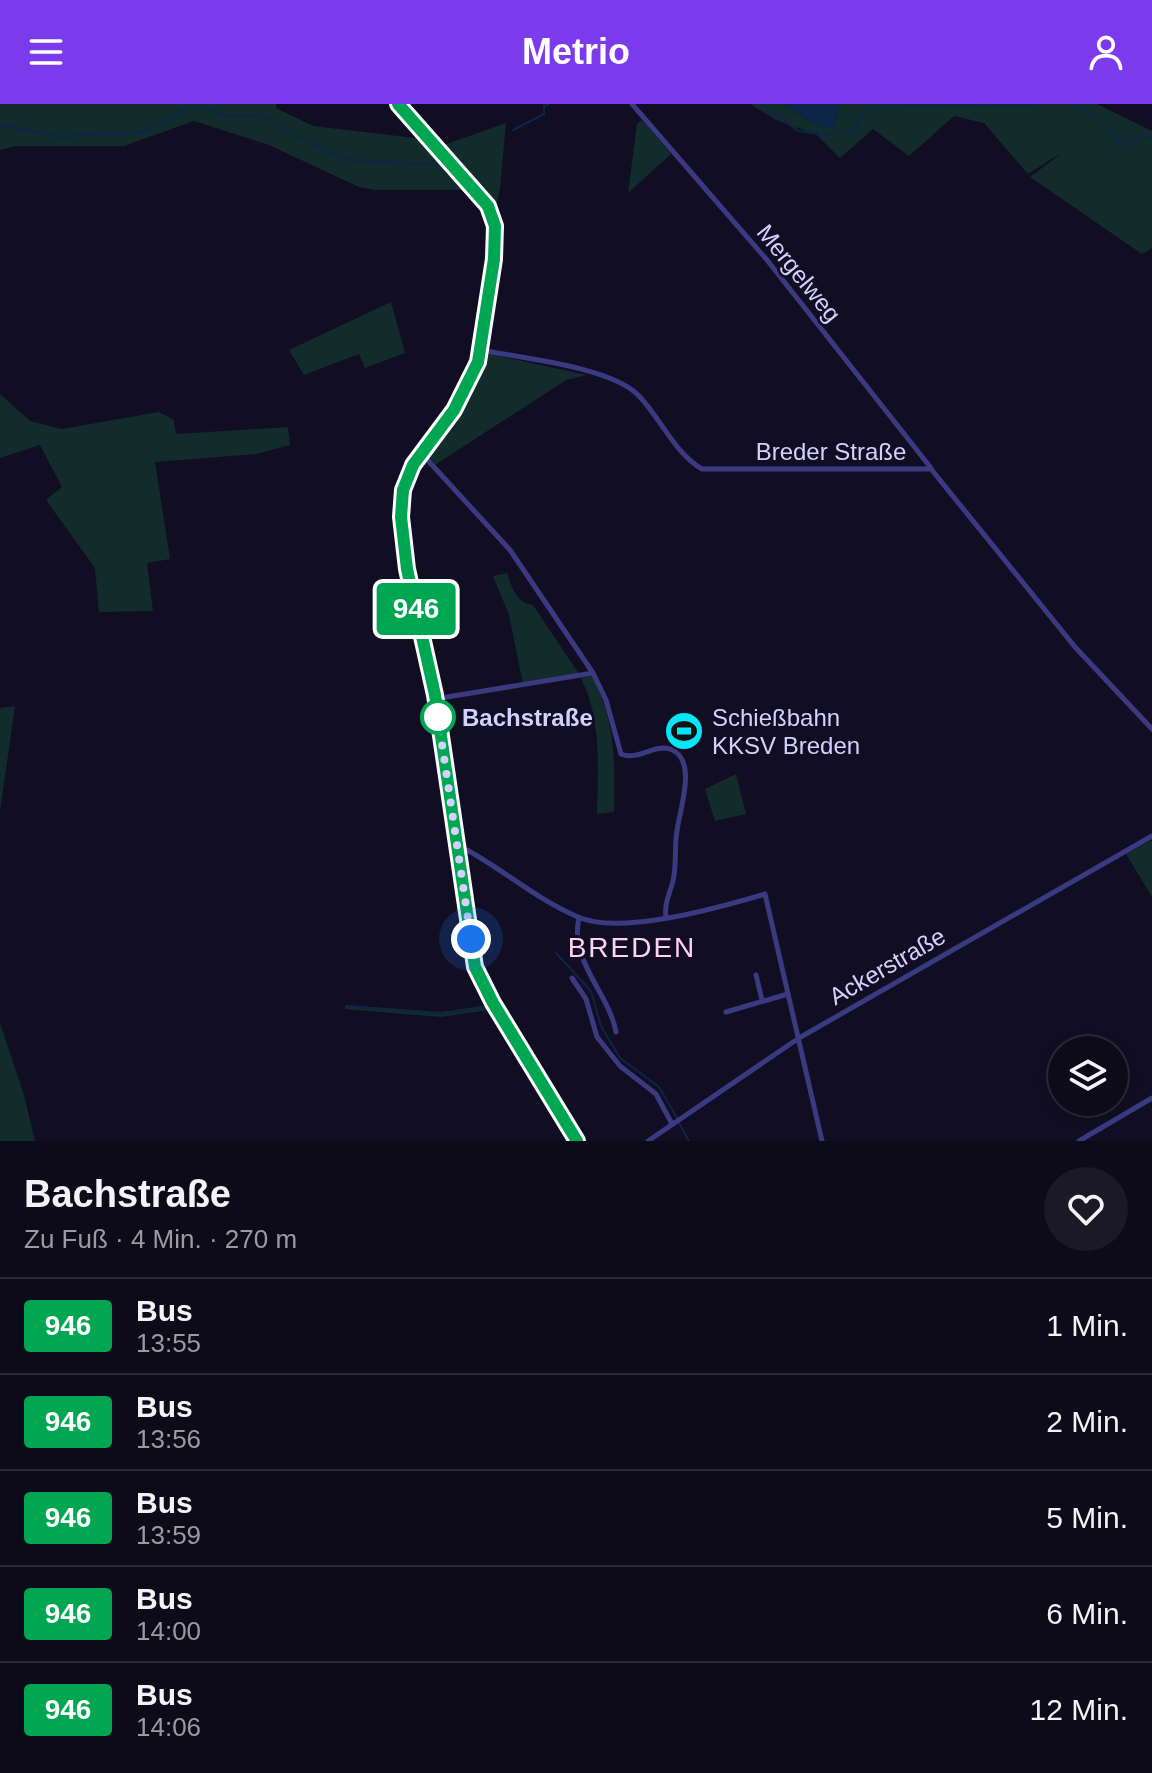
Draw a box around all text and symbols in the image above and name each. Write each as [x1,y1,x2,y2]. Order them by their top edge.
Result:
icon: menu [24,30,68,74]
icon: person [1084,30,1128,74]
text: Metrio [522,31,630,72]
street label: Mergelweg [752,219,846,327]
street label: Breder Straße [756,438,906,465]
line badge: 946 [370,583,462,635]
text: 946 [393,593,439,624]
marker: Bachstraße [421,700,455,734]
place label: Bachstraße [462,704,593,731]
place label: Schießbahn KKSV Breden [712,704,860,759]
sports icon: Schießbahn KKSV Breden [663,710,705,752]
your location [451,919,491,959]
street label: Ackerstraße [824,922,950,1010]
district label: BREDEN [568,932,696,963]
map controls [1048,1036,1128,1116]
button: layers [1048,1036,1128,1116]
button: heart [1044,1167,1128,1251]
text: Bachstraße [24,1173,231,1215]
text: Zu Fuß · 4 Min. · 270 m [24,1224,297,1254]
text: Bus [136,1294,193,1327]
text: 1 Min. [1046,1309,1128,1342]
text: 946 [45,1310,91,1341]
text: 13:55 [136,1328,201,1358]
text: Bus [136,1390,193,1423]
text: 2 Min. [1046,1405,1128,1438]
text: 946 [45,1406,91,1437]
text: 13:56 [136,1424,201,1454]
text: Bus [136,1486,193,1519]
text: 5 Min. [1046,1501,1128,1534]
text: 946 [45,1502,91,1533]
text: 13:59 [136,1520,201,1550]
text: Bus [136,1582,193,1615]
text: 6 Min. [1046,1597,1128,1630]
text: 946 [45,1598,91,1629]
text: 14:00 [136,1616,201,1646]
text: Bus [136,1678,193,1711]
text: 12 Min. [1030,1693,1128,1726]
text: 946 [45,1694,91,1725]
text: 14:06 [136,1712,201,1742]

